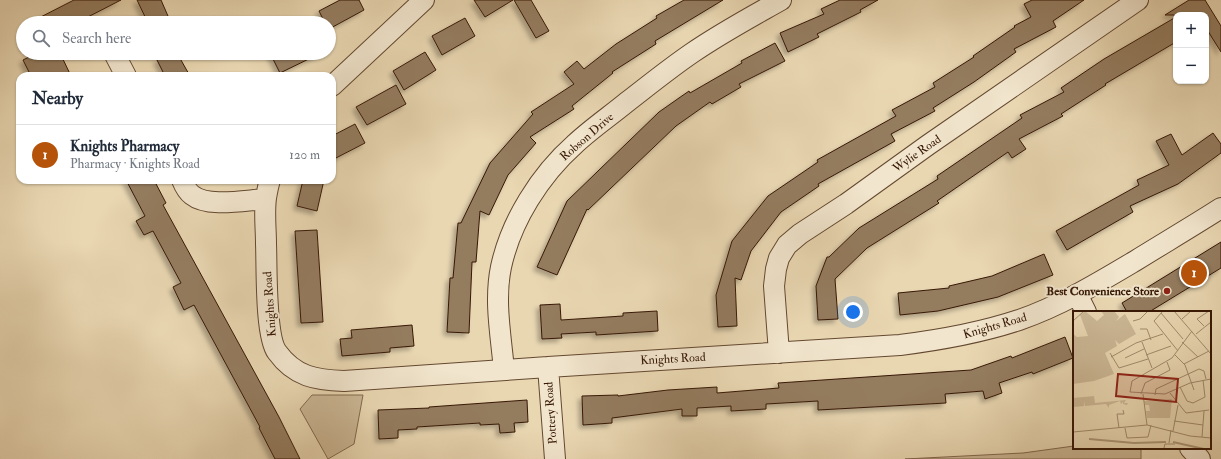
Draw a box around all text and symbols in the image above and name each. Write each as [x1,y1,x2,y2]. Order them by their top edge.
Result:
map controls [1173,12,1209,84]
button: + [1173,12,1209,48]
search box [16,16,336,60]
icon: search [30,27,52,49]
text: Search here [62,29,131,48]
button: − [1173,48,1209,84]
text: Nearby [32,88,83,109]
street label: Robson Drive [557,110,617,164]
street label: Wylie Road [889,132,944,177]
text: Knights Pharmacy [70,137,179,156]
text: 1 [43,147,47,163]
text: 120 m [289,147,320,163]
text: Pharmacy · Knights Road [70,156,200,172]
pin: 1 [1181,258,1207,288]
street label: Knights Road [260,271,280,337]
place label: Best Convenience Store [1046,284,1160,299]
marker: Best Convenience Store [1162,286,1172,296]
your location [843,302,863,322]
street label: Knights Road [961,310,1029,342]
inset map [1073,311,1211,449]
street label: Knights Road [640,350,706,368]
street label: Pottery Road [541,381,561,445]

